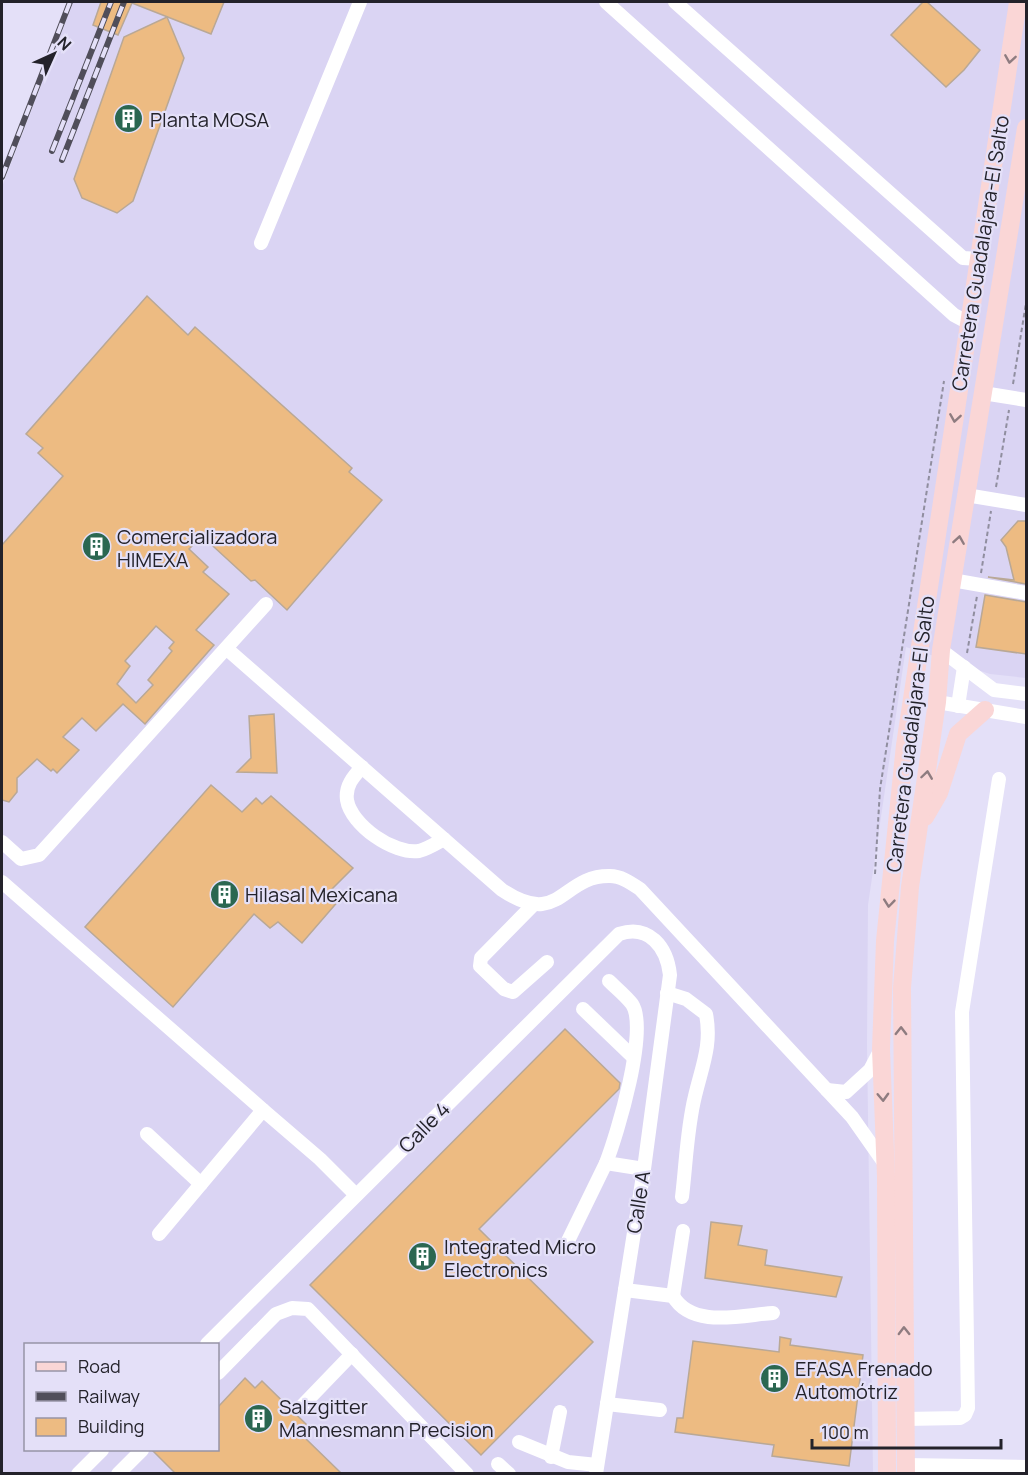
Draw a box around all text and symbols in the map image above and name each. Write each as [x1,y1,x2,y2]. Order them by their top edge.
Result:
north arrow [24,24,84,84]
text: N [53,32,76,55]
one-way arrow [1004,55,1016,64]
building icon: Planta MOSA [113,103,145,135]
place label: Planta MOSA [150,106,269,133]
street label: Carretera Guadalajara-El Salto [945,113,1015,393]
one-way arrow [949,414,961,423]
place label: Comercializadora HIMEXA [117,523,277,573]
building icon: Comercializadora HIMEXA [80,531,112,563]
one-way arrow [952,535,965,545]
street label: Carretera Guadalajara-El Salto [880,594,940,874]
one-way arrow [920,770,933,779]
building icon: Hilasal Mexicana [208,878,240,910]
place label: Hilasal Mexicana [245,881,398,908]
one-way arrow [883,898,896,907]
one-way arrow [895,1027,907,1036]
one-way arrow [877,1093,889,1102]
street label: Calle 4 [392,1095,456,1159]
street label: Calle A [620,1168,656,1235]
place label: Integrated Micro Electronics [444,1233,596,1283]
building icon: Integrated Micro Electronics [407,1241,439,1273]
one-way arrow [898,1327,910,1336]
legend [24,1343,219,1451]
text: Road [78,1354,121,1378]
place label: EFASA Frenado Automótriz [795,1355,933,1405]
building icon: EFASA Frenado Automótriz [758,1363,790,1395]
text: Railway [78,1384,140,1408]
place label: Salzgitter Mannesmann Precision [279,1393,494,1443]
building icon: Salzgitter Mannesmann Precision [242,1402,274,1434]
scale bar [812,1412,1001,1450]
text: Building [78,1414,144,1438]
text: 100 m [821,1420,869,1444]

